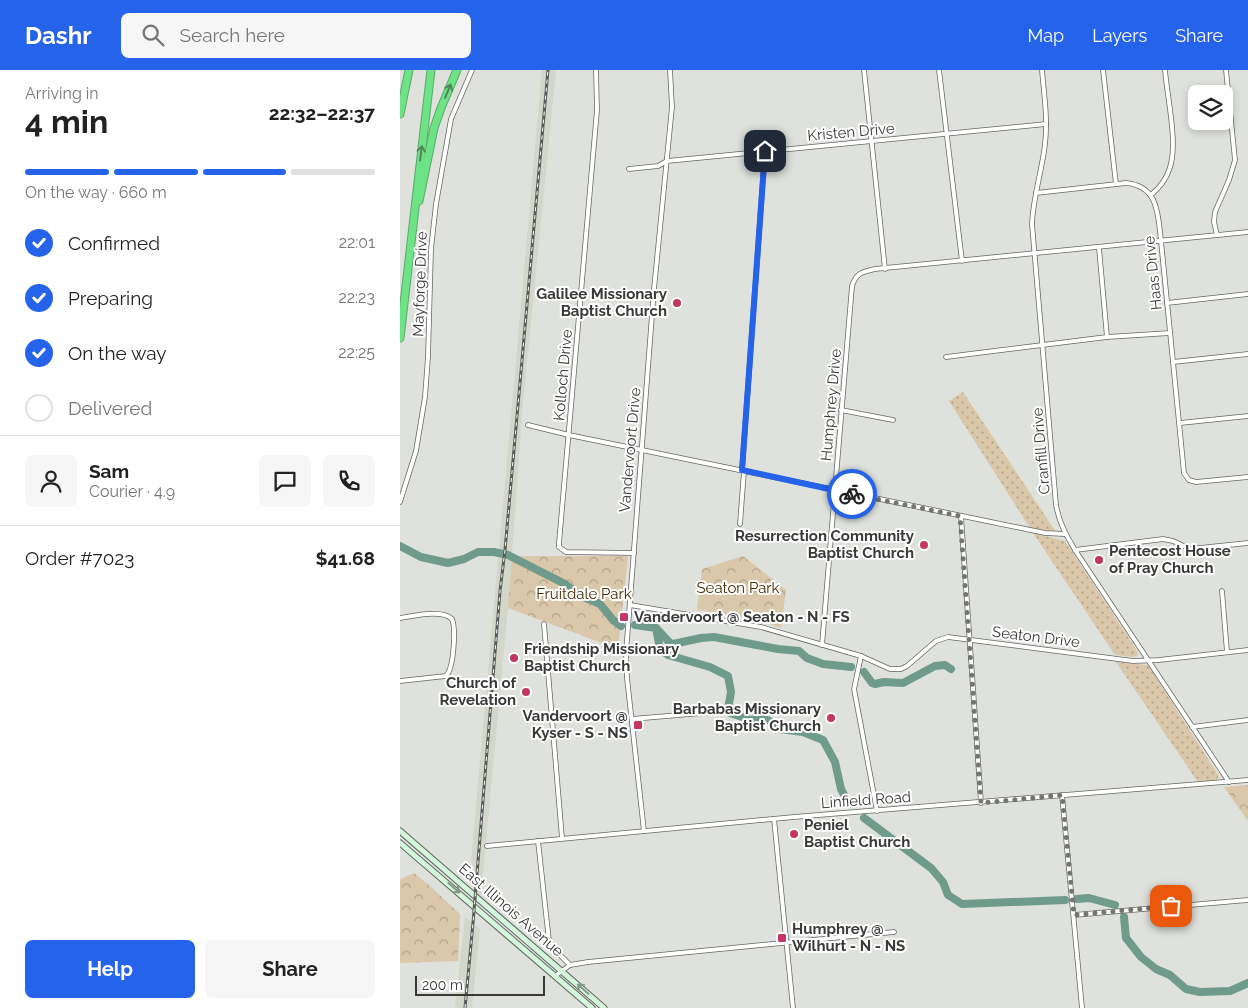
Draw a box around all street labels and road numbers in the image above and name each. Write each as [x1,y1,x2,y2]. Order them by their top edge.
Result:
street label: Kristen Drive [807,119,896,145]
street label: Mayforge Drive [409,231,431,337]
street label: Haas Drive [1140,235,1166,311]
street label: Kolloch Drive [550,328,576,422]
street label: Humphrey Drive [817,348,845,462]
street label: Vandervoort Drive [616,387,644,513]
street label: Cranfill Drive [1028,407,1054,495]
street label: Seaton Drive [991,623,1081,651]
street label: Linfield Road [820,788,912,812]
street label: East Illinois Avenue [455,860,567,960]

